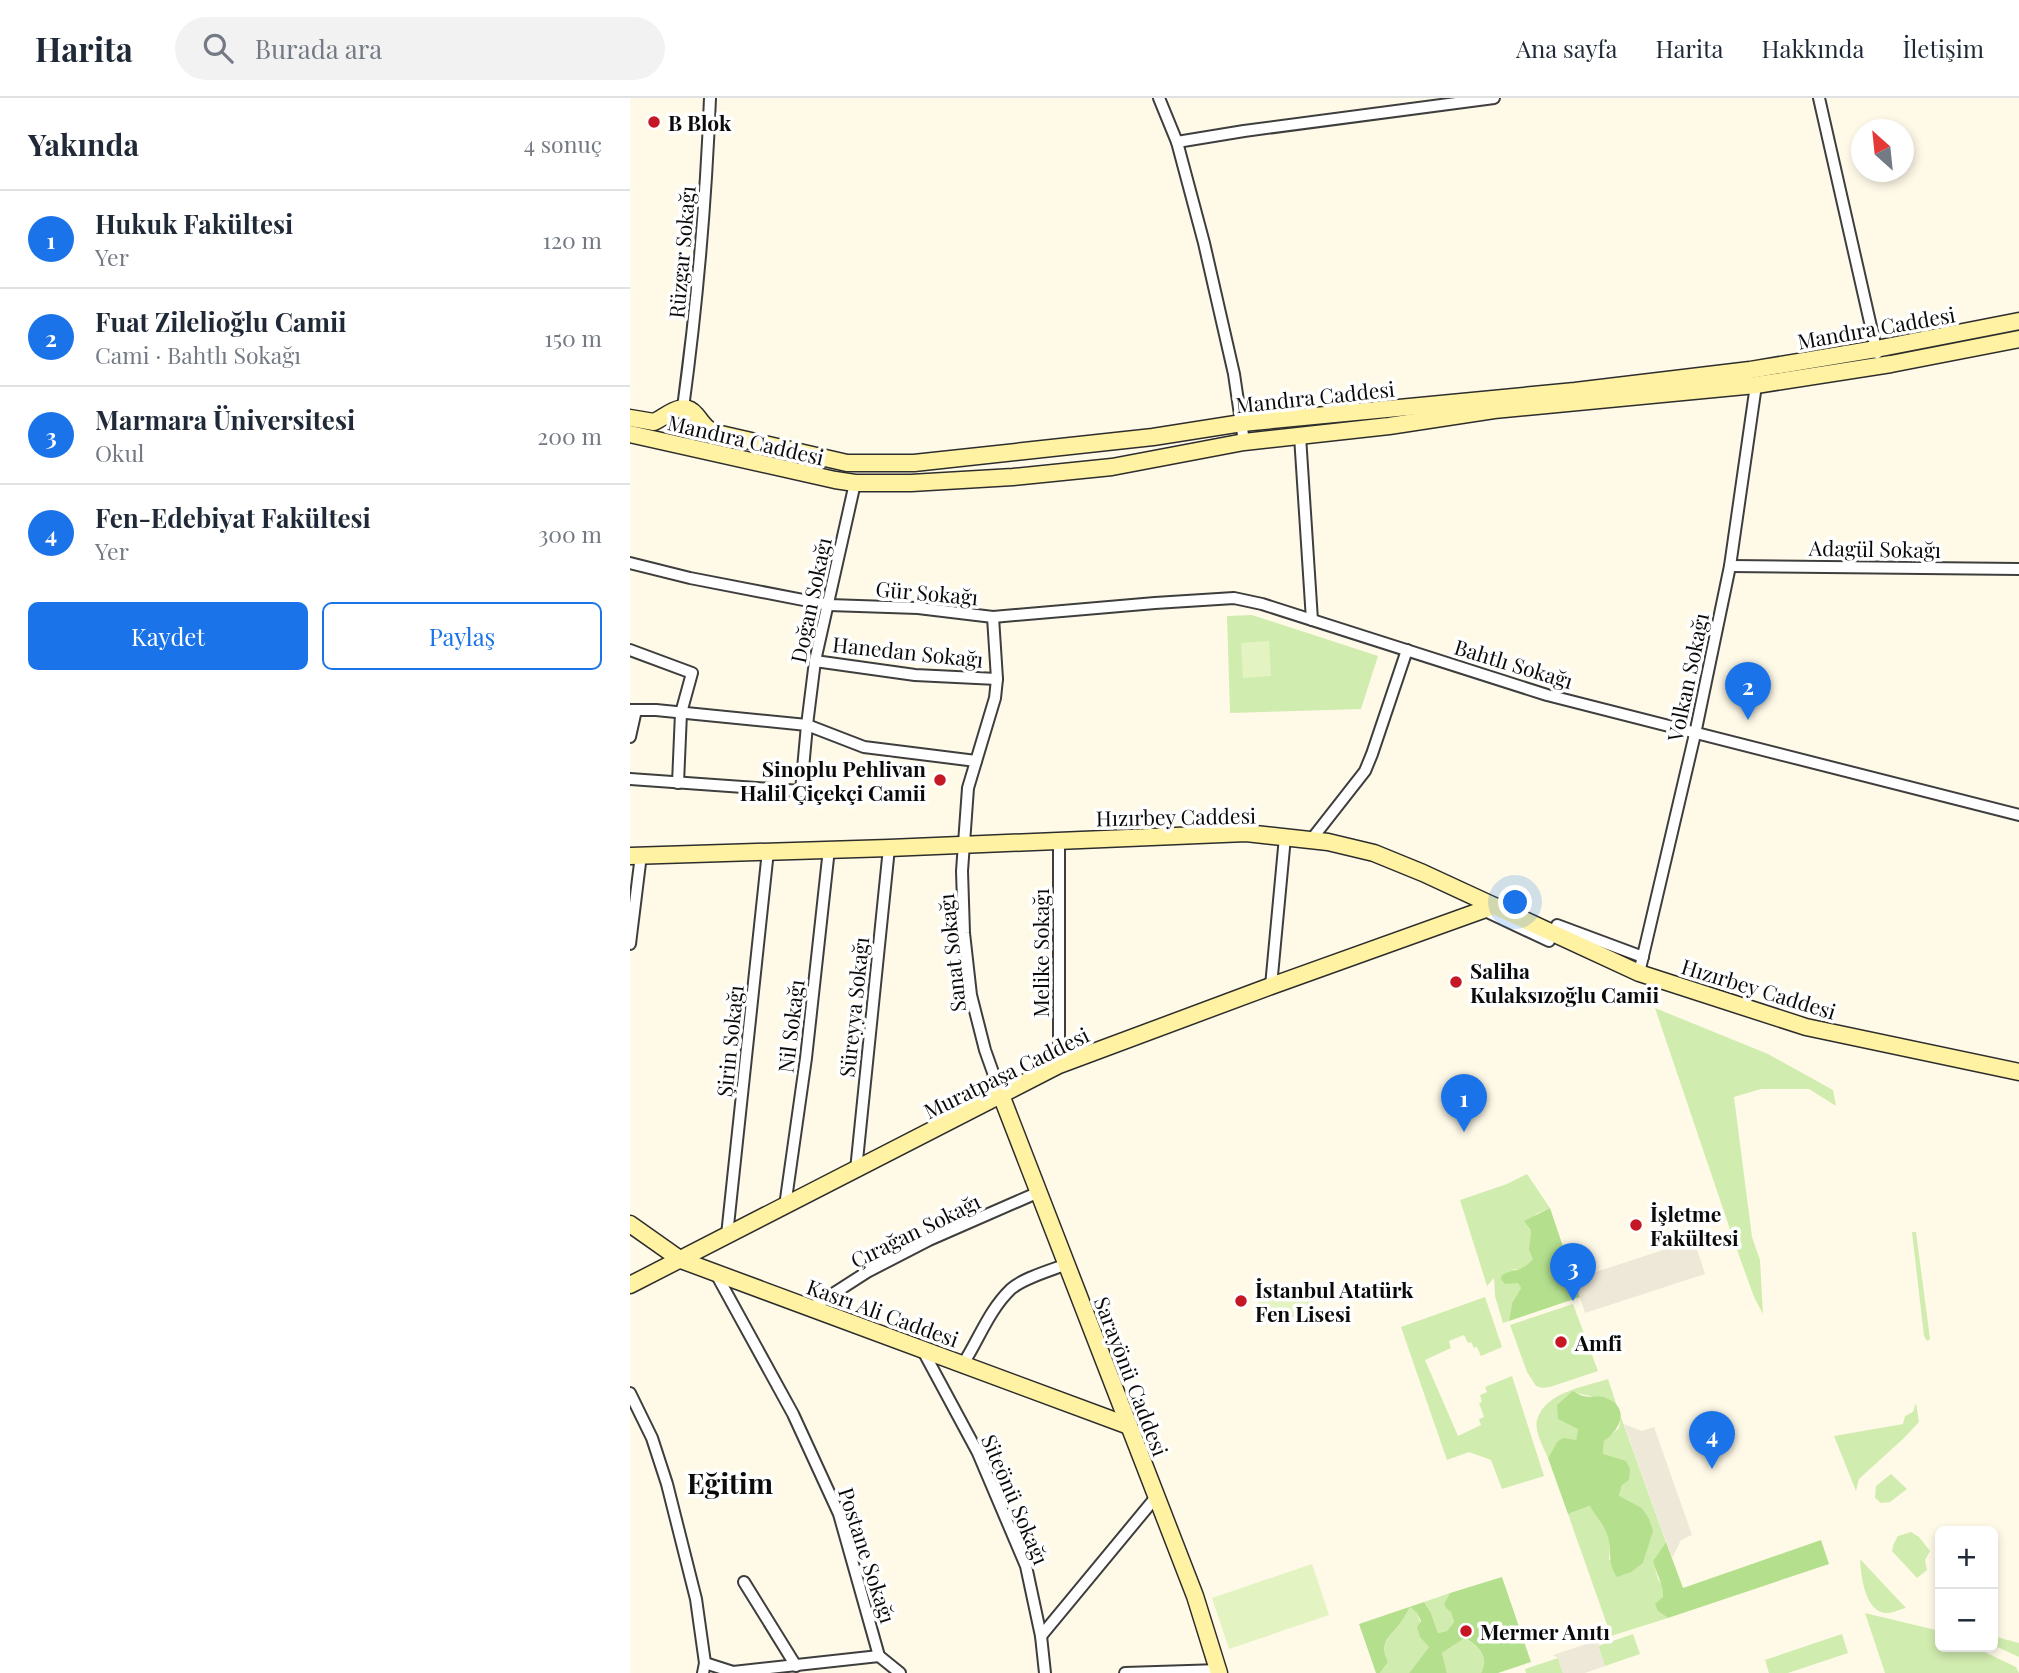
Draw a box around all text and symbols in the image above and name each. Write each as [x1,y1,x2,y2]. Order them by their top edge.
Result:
search box [175,17,665,80]
text: Harita [35,26,133,70]
icon: search [199,29,237,67]
text: Burada ara [255,31,382,66]
text: Ana sayfa [1516,32,1617,64]
text: Harita [1655,32,1724,64]
text: Hakkında [1762,32,1864,64]
text: İletişim [1902,32,1984,64]
place label: B Blok [668,108,732,136]
marker: B Blok [646,114,662,130]
north arrow [1851,119,1914,182]
text: Yakında [28,124,139,164]
text: 4 sonuç [524,128,602,159]
street label: Rüzgar Sokağı [661,185,701,319]
text: Hukuk Fakültesi [95,206,293,241]
text: 1 [47,224,55,255]
text: 120 m [543,224,602,255]
text: Yer [95,241,129,272]
street label: Mandıra Caddesi [1795,299,1957,355]
text: Fuat Zilelioğlu Camii [95,304,346,339]
text: 2 [45,322,57,353]
text: 150 m [544,322,602,353]
text: Cami · Bahtlı Sokağı [95,339,301,370]
street label: Mandıra Caddesi [1234,374,1396,418]
text: Marmara Üniversitesi [95,402,355,437]
street label: Mandıra Caddesi [665,407,827,471]
text: 3 [45,420,57,451]
text: 200 m [537,420,602,451]
text: Okul [95,437,144,468]
text: Fen-Edebiyat Fakültesi [95,500,371,535]
text: 4 [45,518,57,549]
text: 300 m [538,518,602,549]
street label: Adagül Sokağı [1808,533,1941,563]
text: Yer [95,535,129,566]
street label: Doğan Sokağı [783,535,837,665]
street label: Gür Sokağı [875,574,979,610]
button: Kaydet [28,602,308,670]
button: Paylaş [322,602,602,670]
street label: Volkan Sokağı [1660,610,1714,745]
street label: Hanedan Sokağı [831,629,985,673]
street label: Bahtlı Sokağı [1451,632,1577,694]
pin: 2 [1725,662,1771,720]
place label: Sinoplu Pehlivan Halil Çiçekçi Camii [740,754,926,806]
marker: Sinoplu Pehlivan Halil Çiçekçi Camii [932,772,948,788]
street label: Hızırbey Caddesi [1096,801,1256,831]
your location [1498,885,1532,919]
street label: Melike Sokağı [1026,888,1054,1018]
street label: Sanat Sokağı [931,892,971,1014]
street label: Süreyya Sokağı [832,935,874,1079]
street label: Hızırbey Caddesi [1678,951,1840,1025]
place label: Saliha Kulaksızoğlu Camii [1470,956,1659,1008]
marker: Saliha Kulaksızoğlu Camii [1448,974,1464,990]
street label: Nil Sokağı [770,978,810,1074]
street label: Şirin Sokağı [709,984,749,1098]
street label: Muratpaşa Caddesi [919,1020,1093,1124]
pin: 1 [1441,1074,1487,1132]
street label: Çırağan Sokağı [845,1186,985,1274]
place label: İşletme Fakültesi [1650,1199,1739,1251]
marker: İşletme Fakültesi [1628,1217,1644,1233]
pin: 3 [1550,1243,1596,1301]
street label: Kasrı Ali Caddesi [803,1272,963,1352]
place label: İstanbul Atatürk Fen Lisesi [1255,1275,1414,1327]
street label: Sarayönü Caddesi [1089,1292,1175,1460]
marker: İstanbul Atatürk Fen Lisesi [1233,1293,1249,1309]
place label: Amfi [1574,1328,1622,1356]
marker: Amfi [1553,1334,1569,1350]
pin: 4 [1689,1411,1735,1469]
street label: Siteönü Sokağı [976,1430,1056,1568]
district label: Eğitim [687,1464,773,1501]
street label: Postane Sokağı [833,1484,903,1626]
map controls [1935,1526,1998,1652]
button: + [1935,1526,1998,1589]
button: − [1935,1589,1998,1652]
place label: Mermer Anıtı [1480,1617,1610,1645]
marker: Mermer Anıtı [1458,1623,1474,1639]

